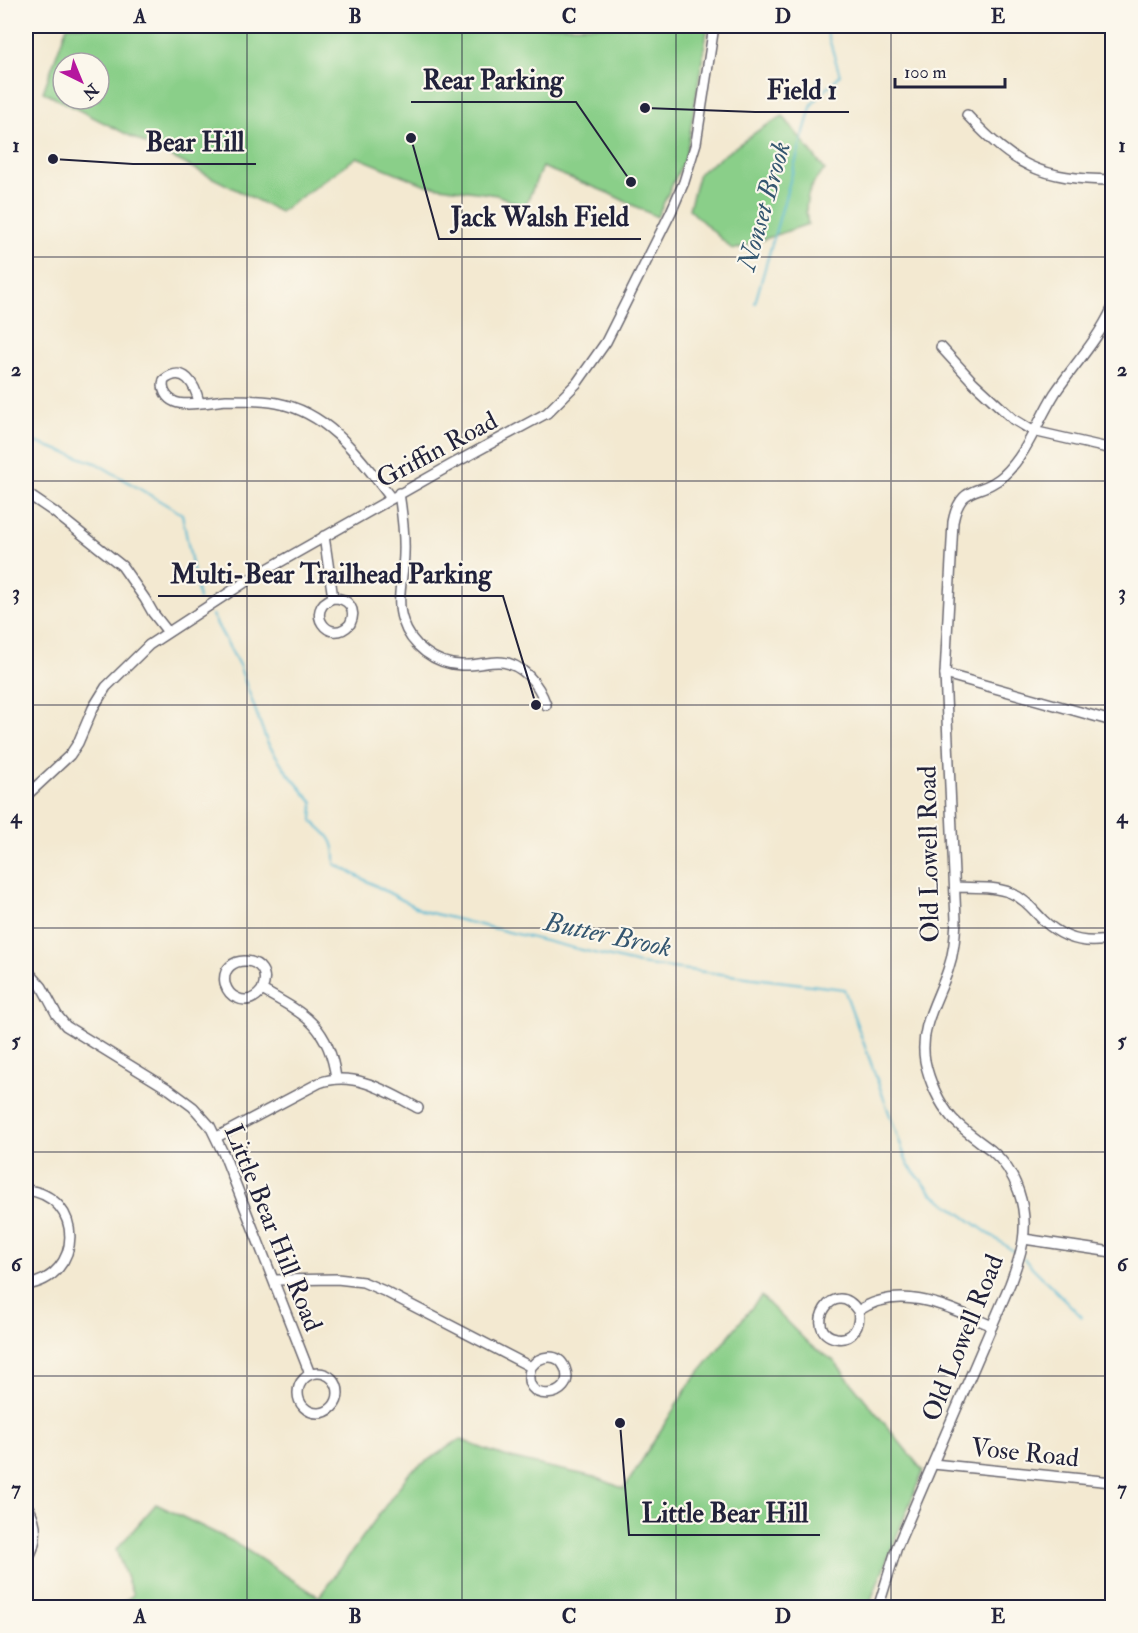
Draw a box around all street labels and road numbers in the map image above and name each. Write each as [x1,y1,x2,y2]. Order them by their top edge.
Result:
street label: Griffin Road [371,405,503,495]
street label: Old Lowell Road [911,765,947,943]
street label: Little Bear Hill Road [217,1120,329,1336]
street label: Old Lowell Road [915,1250,1011,1426]
street label: Vose Road [969,1431,1081,1475]

